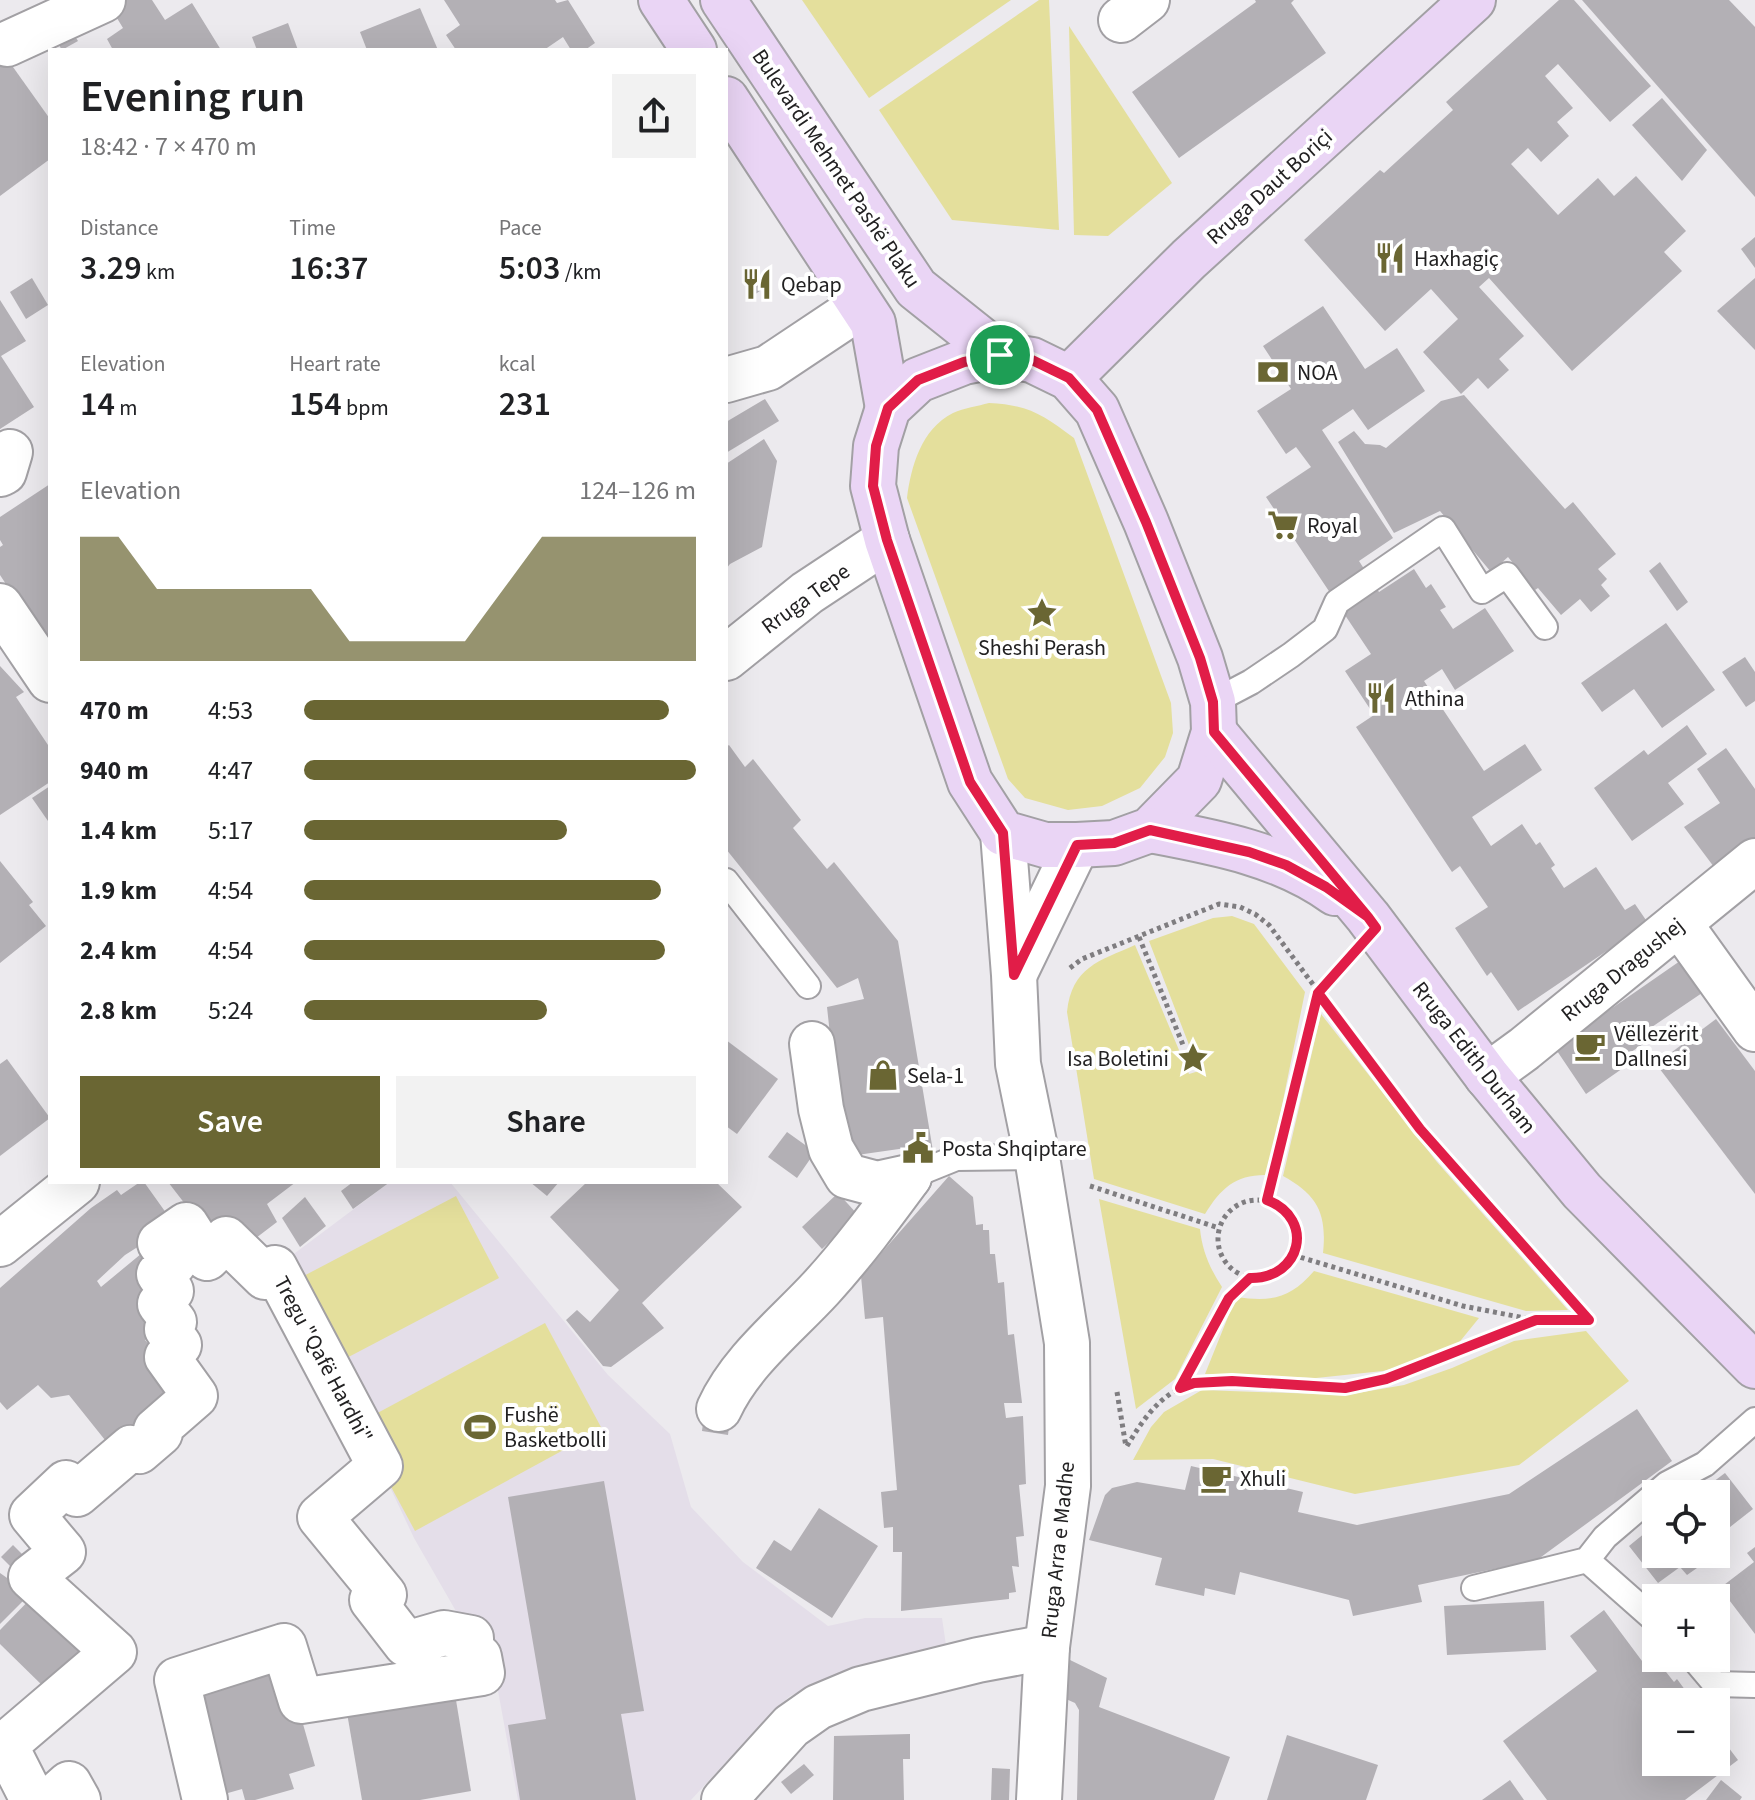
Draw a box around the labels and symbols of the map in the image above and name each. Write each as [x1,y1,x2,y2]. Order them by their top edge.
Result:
street label: Bulevardi Mehmet Pashë Plaku [744,43,928,295]
street label: Rruga Daut Boriçi [1199,121,1340,252]
restaurant icon: Haxhagiç [1373,241,1407,275]
place label: Haxhagiç [1414,243,1499,275]
restaurant icon: Qebap [740,267,774,301]
place label: Qebap [781,269,842,301]
pin [966,321,1034,389]
bank icon: NOA [1256,355,1290,389]
place label: NOA [1297,357,1338,389]
supermarket icon: Royal [1266,508,1300,542]
place label: Royal [1307,510,1358,542]
street label: Rruga Tepe [755,556,857,642]
place icon: Sheshi Perash [1025,596,1059,630]
place label: Sheshi Perash [978,632,1106,664]
restaurant icon: Athina [1364,681,1398,715]
place label: Athina [1405,683,1465,715]
street label: Rruga Dragushej [1554,910,1691,1030]
street label: Rruga Edith Durham [1404,975,1544,1141]
place label: Vëllezërit Dallnesi [1614,1018,1699,1075]
cafe icon: Vëllezërit Dallnesi [1573,1029,1607,1063]
place icon: Isa Boletini [1176,1041,1210,1075]
place label: Isa Boletini [1067,1043,1169,1075]
shop icon: Sela-1 [866,1058,900,1092]
place label: Sela-1 [907,1060,964,1092]
public building icon: Posta Shqiptare [901,1131,935,1165]
place label: Posta Shqiptare [942,1133,1087,1165]
street label: Tregu "Qafë Hardhi" [266,1270,381,1449]
place label: Fushë Basketbolli [504,1399,607,1456]
sports icon: Fushë Basketbolli [463,1410,497,1444]
street label: Rruga Arra e Madhe [1033,1460,1083,1640]
cafe icon: Xhuli [1199,1461,1233,1495]
place label: Xhuli [1240,1463,1286,1495]

